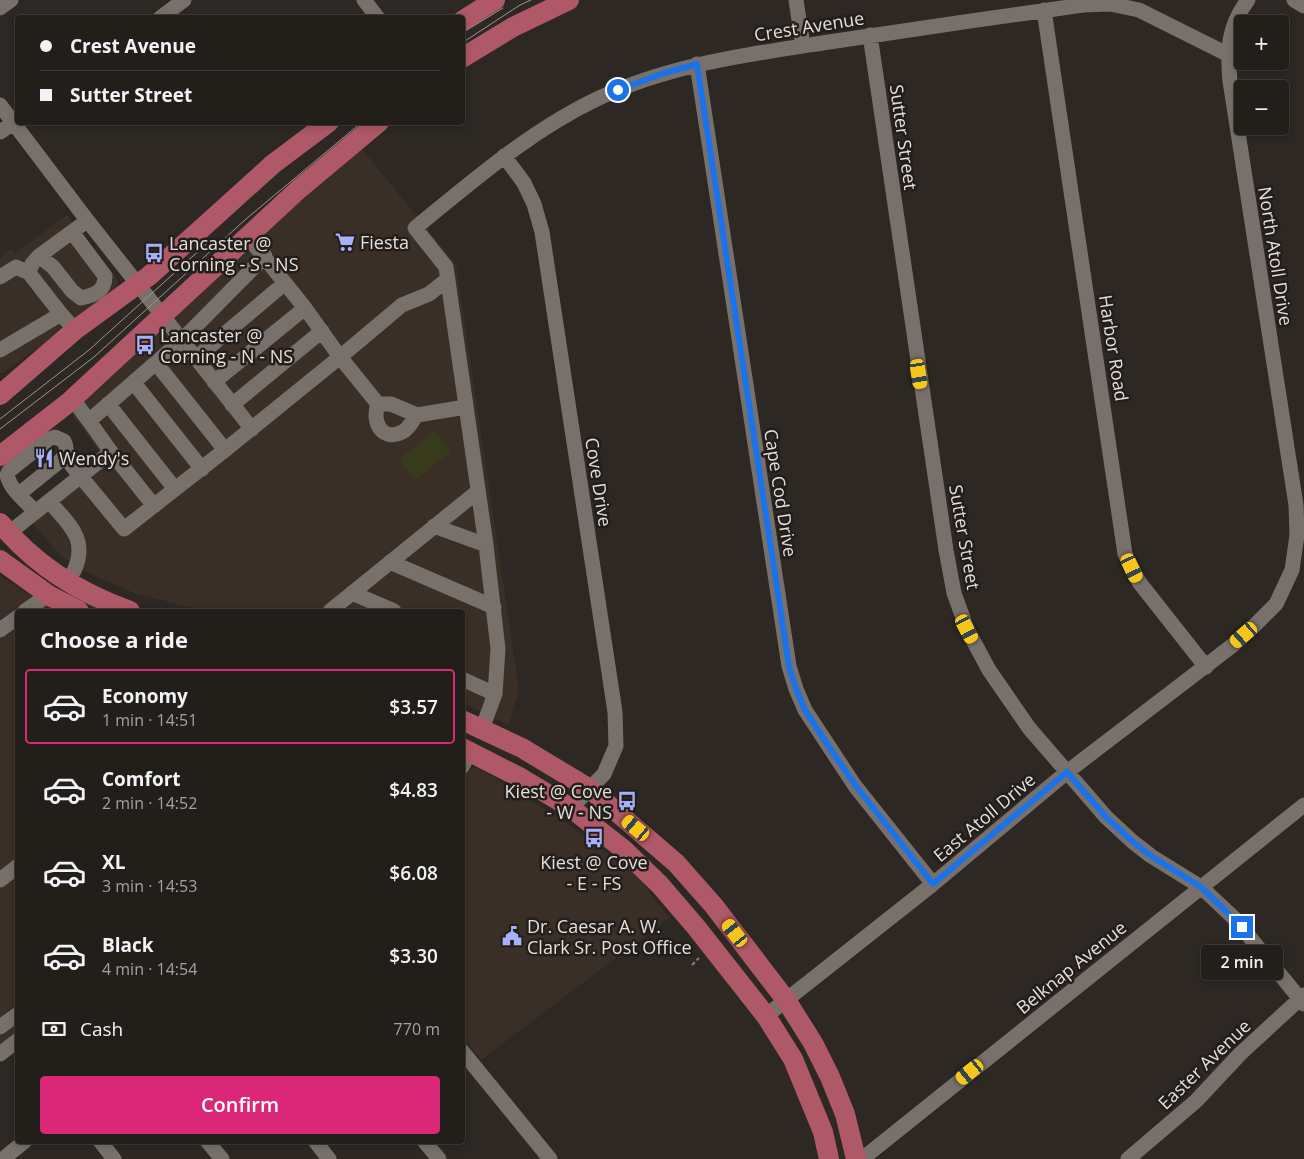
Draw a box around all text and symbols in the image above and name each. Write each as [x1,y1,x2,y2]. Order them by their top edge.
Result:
street label: Crest Avenue [752,5,866,47]
map controls [1234,15,1289,135]
button: + [1234,15,1289,70]
text: Crest Avenue [70,33,196,59]
route start [607,79,629,101]
button: − [1234,80,1289,135]
text: Sutter Street [70,82,192,108]
street label: Sutter Street [885,83,923,191]
street label: North Atoll Drive [1253,185,1299,327]
place label: Fiesta [360,230,409,254]
place label: Lancaster @ Corning - S - NS [169,231,299,276]
supermarket icon: Fiesta [334,231,356,253]
bus stop icon: Lancaster @ Corning - S - NS [143,242,165,264]
street label: Harbor Road [1094,293,1134,403]
place label: Lancaster @ Corning - N - NS [160,323,293,368]
bus stop icon: Lancaster @ Corning - N - NS [134,334,156,356]
car [909,358,928,390]
street label: Cape Cod Drive [759,427,803,559]
street label: Cove Drive [580,436,618,528]
place label: Wendy's [59,446,129,470]
restaurant icon: Wendy's [33,447,55,469]
street label: Sutter Street [944,483,986,591]
car [1118,551,1145,585]
car [953,612,980,646]
car [1227,619,1260,651]
text: Choose a ride [40,624,188,654]
text: Economy [102,683,188,709]
icon: car [42,684,87,729]
text: $3.57 [389,694,438,720]
text: 1 min · 14:51 [102,709,197,731]
text: Comfort [102,766,181,792]
icon: car [42,767,87,812]
street label: East Atoll Drive [928,767,1040,867]
text: $4.83 [389,777,438,803]
place label: Kiest @ Cove - W - NS [505,779,612,824]
bus stop icon: Kiest @ Cove - W - NS [616,790,638,812]
text: 2 min · 14:52 [102,792,197,814]
car [619,813,652,843]
bus stop icon: Kiest @ Cove - E - FS [583,827,605,849]
text: XL [102,849,125,875]
icon: car [42,850,87,895]
place label: Kiest @ Cove - E - FS [540,850,648,895]
text: $6.08 [389,860,438,886]
text: 3 min · 14:53 [102,875,197,897]
place label: Dr. Caesar A. W. Clark Sr. Post Office [527,914,692,959]
street label: Belknap Avenue [1011,915,1131,1019]
route end [1231,916,1253,938]
car [719,917,750,949]
public building icon: Dr. Caesar A. W. Clark Sr. Post Office [501,925,523,947]
text: Black [102,932,154,958]
icon: car [42,933,87,978]
text: $3.30 [389,943,438,969]
callout: 2 min [1201,944,1283,980]
text: 2 min [1220,951,1264,973]
text: 4 min · 14:54 [102,958,197,980]
street label: Easter Avenue [1153,1014,1255,1114]
icon: cash [40,1015,68,1043]
text: Cash [80,1016,123,1042]
text: 770 m [394,1018,440,1040]
car [953,1057,986,1087]
button: Confirm [40,1076,440,1134]

